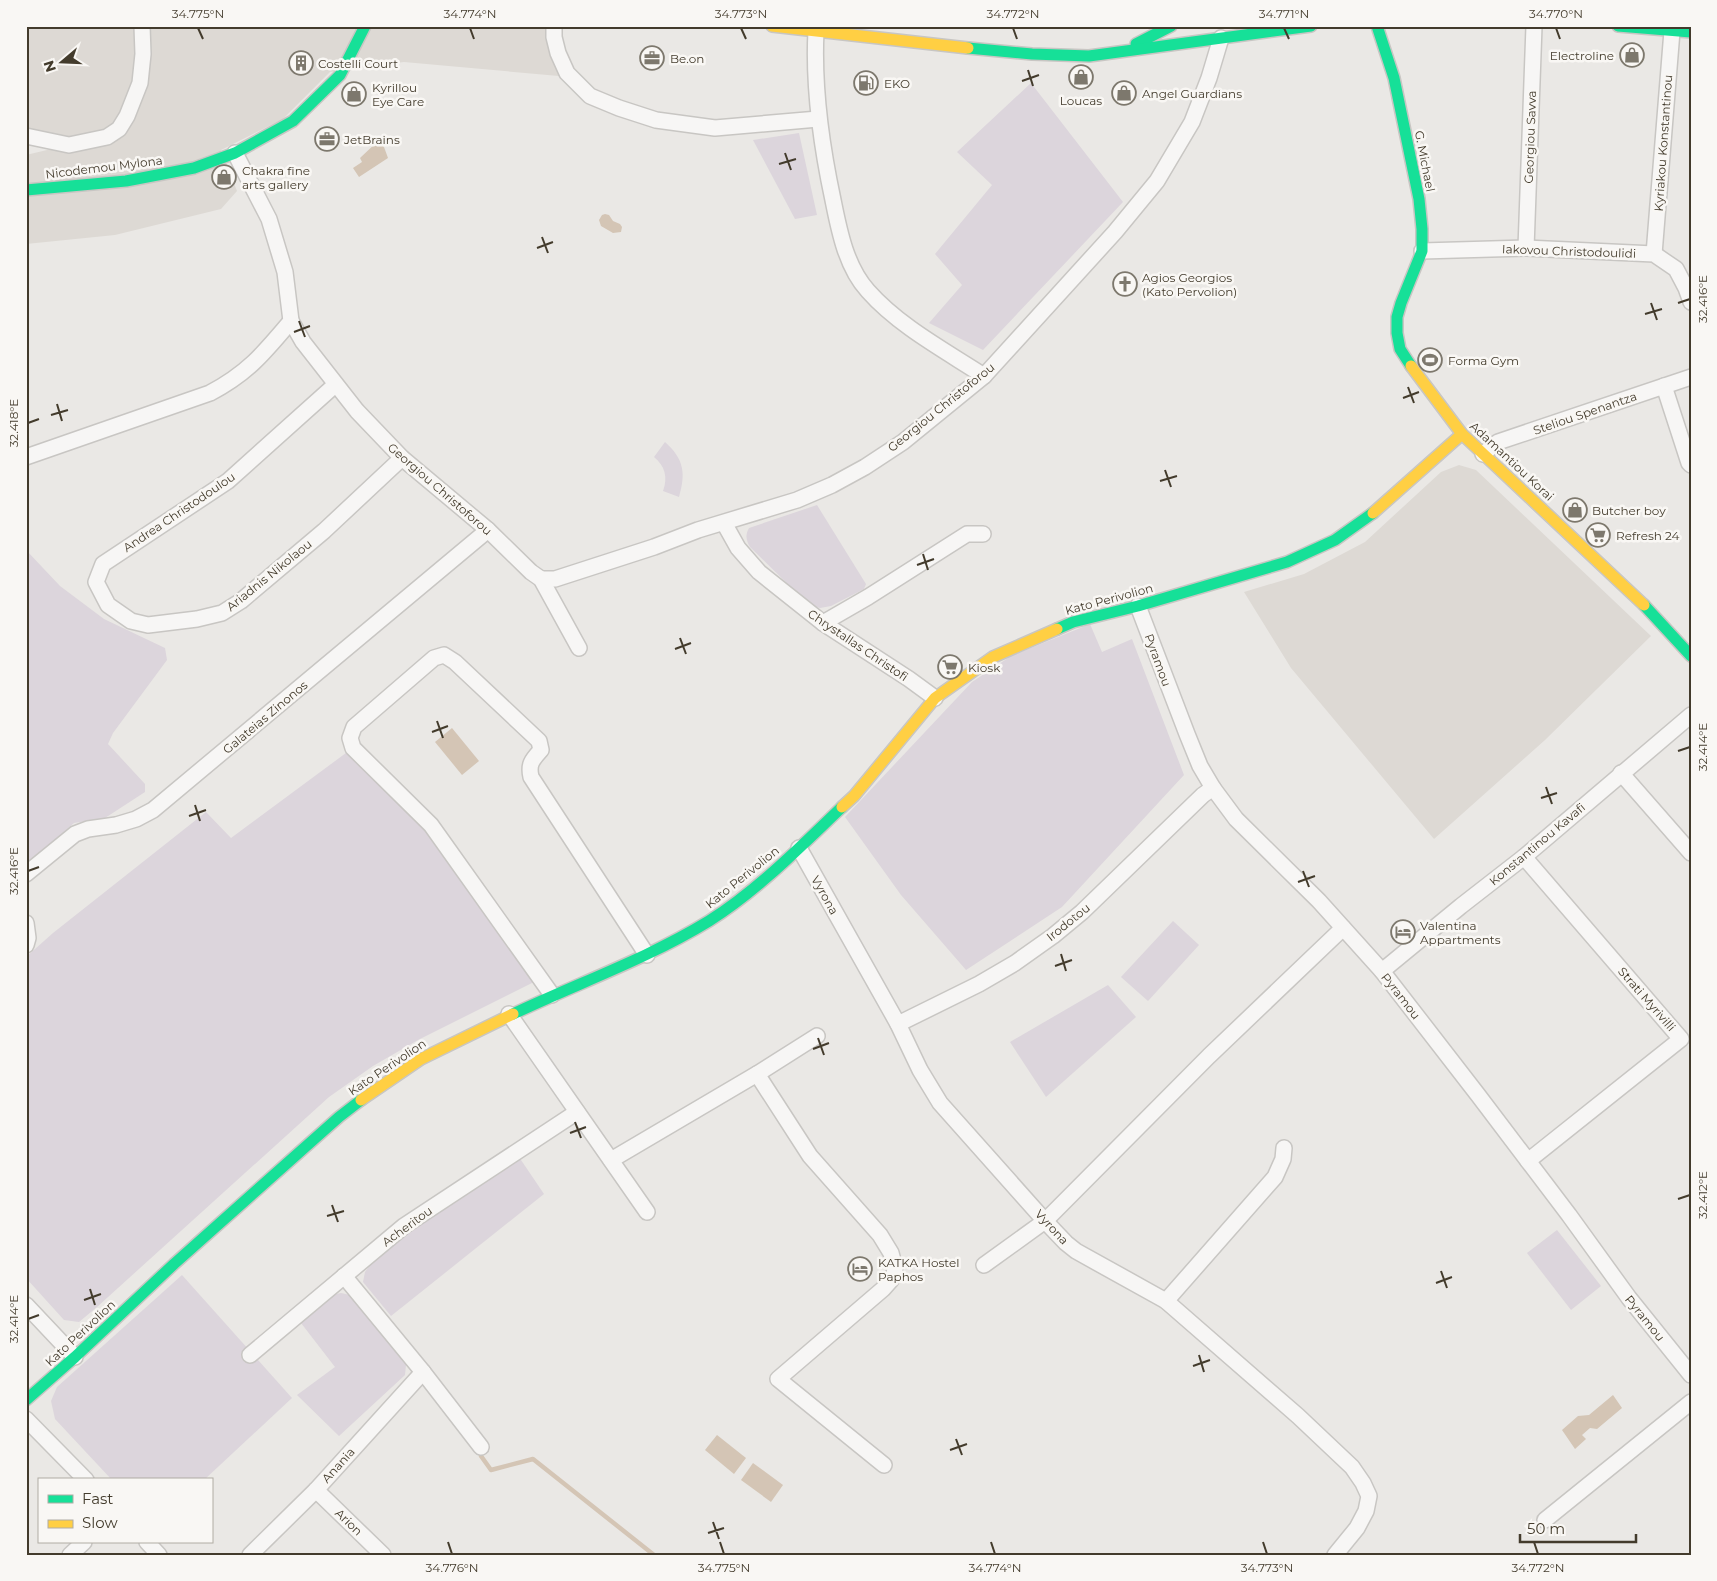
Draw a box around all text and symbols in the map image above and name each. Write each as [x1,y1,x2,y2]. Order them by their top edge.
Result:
text: 34.775°N [172,6,224,21]
text: 34.774°N [443,6,497,21]
text: 34.773°N [715,6,767,21]
text: 34.772°N [986,6,1040,21]
text: 34.771°N [1259,6,1309,21]
text: 34.770°N [1529,6,1583,21]
north arrow [38,38,88,88]
shop icon: Electroline [1619,42,1645,68]
office icon: Be.on [639,45,665,71]
place label: Electroline [1550,48,1614,63]
building icon: Costelli Court [288,50,314,76]
place label: Be.on [670,51,704,66]
place label: Costelli Court [318,56,398,71]
text: N [39,58,60,75]
shop icon: Loucas [1068,64,1094,90]
fuel station icon: EKO [853,70,879,96]
street label: Kyriakou Konstantinou [1651,74,1675,212]
place label: EKO [884,76,910,91]
place label: Kyrillou Eye Care [372,80,424,109]
shop icon: Angel Guardians [1111,80,1137,106]
shop icon: Kyrillou Eye Care [341,81,367,107]
place label: Angel Guardians [1142,86,1242,101]
street label: Georgiou Savva [1521,90,1539,184]
place label: Loucas [1060,93,1102,108]
office icon: JetBrains [314,126,340,152]
street label: G. Michael [1412,129,1438,193]
place label: JetBrains [343,132,400,147]
street label: Nicodemou Mylona [45,152,163,182]
place label: Chakra fine arts gallery [242,163,310,192]
shop icon: Chakra fine arts gallery [211,164,237,190]
street label: Iakovou Christodoulidi [1502,241,1636,261]
place label: Agios Georgios (Kato Pervolion) [1142,270,1237,299]
church icon: Agios Georgios (Kato Pervolion) [1112,271,1138,297]
text: 32.416°E [1695,275,1710,323]
sports icon: Forma Gym [1417,347,1443,373]
place label: Forma Gym [1448,353,1519,368]
street label: Georgiou Christoforou [885,359,997,455]
street label: Steliou Spenantza [1531,388,1639,438]
text: 32.418°E [6,399,21,447]
street label: Adamantiou Korai [1467,418,1557,504]
street label: Georgiou Christoforou [385,440,495,538]
street label: Andrea Christodoulou [120,469,238,555]
shop icon: Butcher boy [1562,497,1588,523]
place label: Butcher boy [1592,503,1666,518]
supermarket icon: Refresh 24 [1585,522,1611,548]
place label: Refresh 24 [1616,528,1680,543]
street label: Ariadnis Nikolaou [223,536,315,614]
street label: Kato Perivolion [1063,580,1155,618]
street label: Chrystallas Christofi [805,606,911,684]
street label: Pyramou [1142,632,1174,688]
supermarket icon: Kiosk [937,654,963,680]
place label: Kiosk [968,660,1001,675]
street label: Galateias Zinonos [220,677,311,757]
text: 32.414°E [1695,723,1710,771]
street label: Konstantinou Kavafi [1486,800,1588,888]
street label: Kato Perivolion [702,843,782,911]
text: 32.416°E [6,847,21,895]
street label: Vyrona [808,873,842,917]
street label: Irodotou [1043,900,1093,944]
place label: Valentina Appartments [1420,918,1501,947]
hotel icon: Valentina Appartments [1390,919,1416,945]
street label: Strati Myrivilli [1615,964,1679,1034]
street label: Pyramou [1378,970,1424,1022]
street label: Kato Perivolion [345,1036,429,1098]
text: 32.412°E [1695,1171,1710,1219]
street label: Acheritou [379,1203,435,1249]
street label: Vyrona [1032,1206,1072,1248]
place label: KATKA Hostel Paphos [878,1255,960,1284]
hotel icon: KATKA Hostel Paphos [847,1256,873,1282]
street label: Pyramou [1622,1292,1668,1344]
text: 32.414°E [6,1295,21,1343]
street label: Kato Perivolion [42,1297,118,1369]
street label: Anania [318,1444,358,1486]
legend [38,1478,212,1544]
text: Fast [82,1489,113,1508]
street label: Arion [332,1505,366,1539]
scale bar [1520,1511,1636,1543]
text: Slow [82,1513,118,1532]
text: 50 m [1527,1519,1565,1538]
text: 34.776°N [425,1560,479,1575]
text: 34.775°N [698,1560,750,1575]
text: 34.774°N [968,1560,1022,1575]
text: 34.773°N [1241,1560,1293,1575]
text: 34.772°N [1511,1560,1565,1575]

